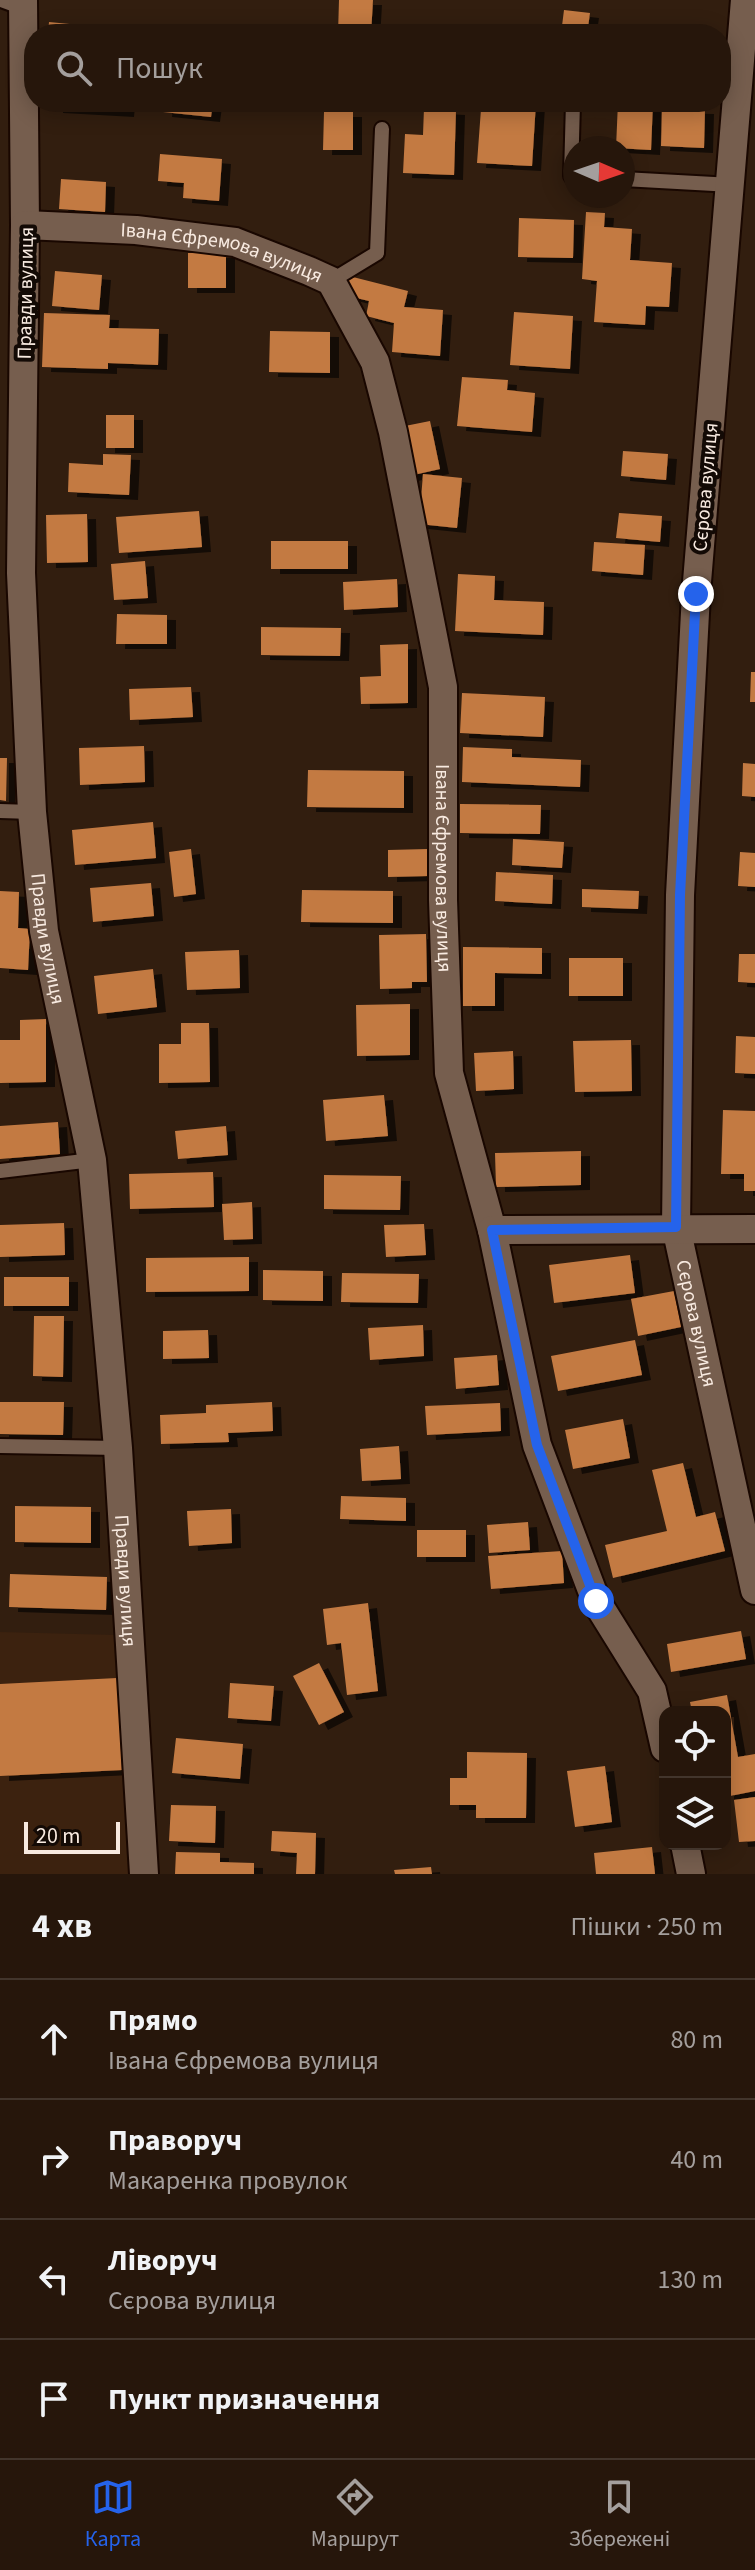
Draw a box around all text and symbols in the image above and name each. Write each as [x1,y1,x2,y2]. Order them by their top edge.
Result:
search box [24,24,731,112]
icon: search [52,46,96,90]
text: Пошук [116,47,203,90]
north arrow [563,136,635,208]
street label: Івана Єфремова вулиця [120,216,327,290]
street label: Правди вулиця [11,226,41,360]
street label: Сєрова вулиця [686,421,726,553]
route end [678,576,714,612]
street label: Івана Єфремова вулиця [428,764,459,973]
street label: Правди вулиця [23,872,72,1007]
street label: Сєрова вулиця [669,1257,723,1390]
street label: Правди вулиця [107,1514,143,1648]
route start [578,1583,614,1619]
map controls [659,1706,731,1850]
button: locate [659,1706,731,1778]
button: layers [659,1778,731,1850]
scale bar [24,1818,120,1854]
text: 20 m [36,1820,81,1852]
text: 4 хв [32,1902,92,1951]
text: Пішки · 250 m [570,1908,723,1945]
text: Прямо [108,1999,198,2042]
icon: ahead [32,2017,76,2061]
text: 80 m [670,2021,723,2058]
text: Івана Єфремова вулиця [108,2042,379,2079]
text: Праворуч [108,2119,242,2162]
icon: right [32,2137,76,2181]
text: 40 m [670,2141,723,2178]
text: Макаренка провулок [108,2162,347,2199]
text: Ліворуч [108,2239,218,2282]
icon: left [32,2257,76,2301]
text: 130 m [657,2261,723,2298]
text: Сєрова вулиця [108,2282,276,2319]
icon: arrive [32,2377,76,2421]
text: Пункт призначення [108,2378,380,2421]
tab: Карта [85,2475,141,2555]
tab: Маршрут [311,2475,399,2555]
tab: Збережені [569,2475,670,2555]

